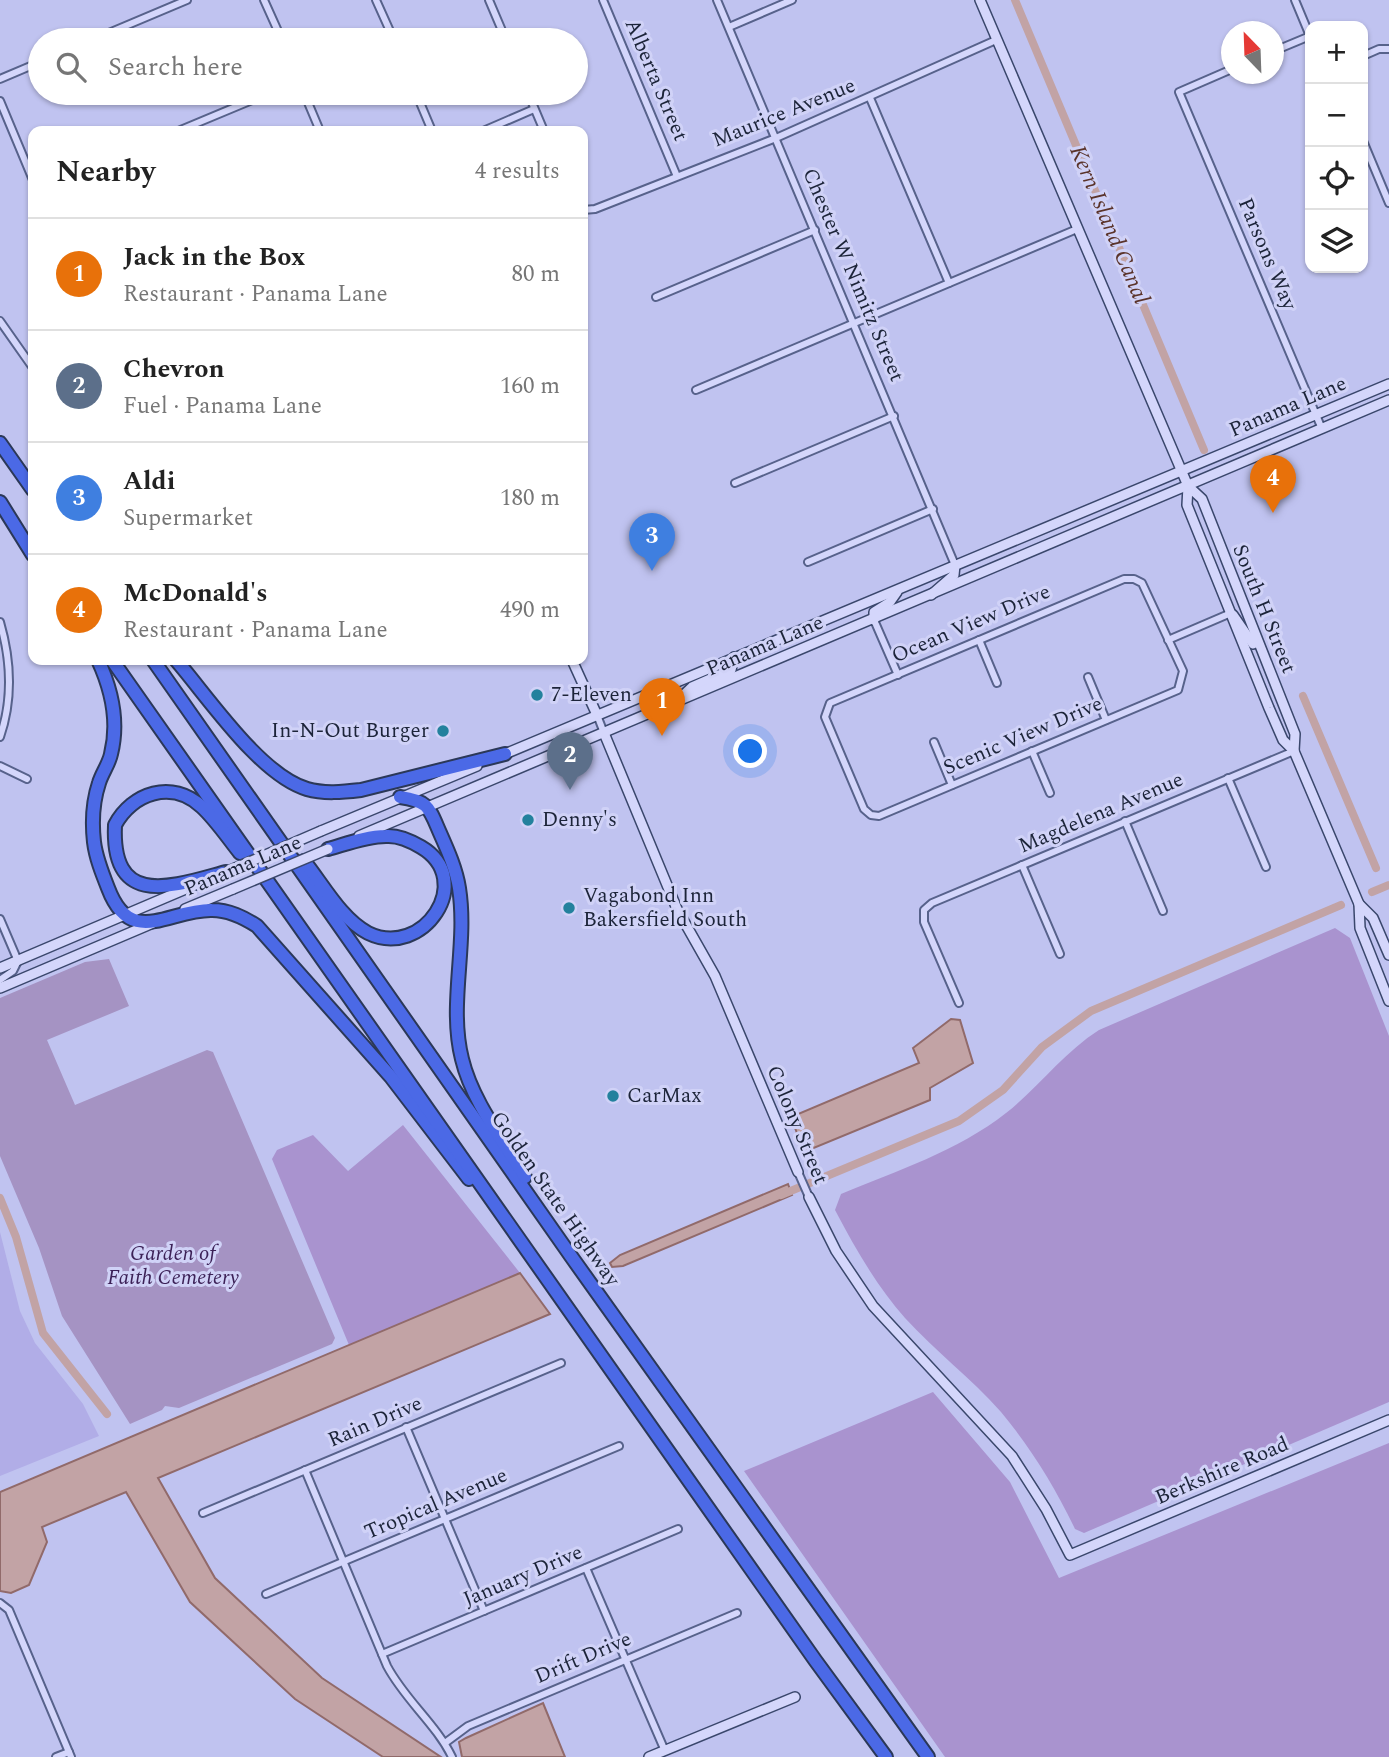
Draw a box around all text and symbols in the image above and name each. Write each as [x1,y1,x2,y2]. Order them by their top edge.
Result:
street label: Alberta Street [616,14,696,146]
north arrow [1221,21,1284,84]
map controls [1305,21,1368,273]
button: + [1305,21,1368,84]
search box [28,28,588,105]
text: Search here [108,47,243,87]
icon: search [52,48,90,86]
street label: Maurice Avenue [708,70,860,156]
button: − [1305,84,1368,147]
water label: Kern Island Canal [1060,140,1158,310]
button: locate [1305,147,1368,210]
text: Nearby [56,149,155,195]
text: 4 results [475,154,560,189]
street label: Chester W Nimitz Street [793,163,913,387]
street label: Parsons Way [1229,193,1305,316]
button: layers [1305,210,1368,273]
text: Jack in the Box [123,237,305,277]
text: 1 [73,257,85,292]
text: 80 m [511,257,560,292]
text: Restaurant · Panama Lane [123,277,388,312]
text: Chevron [123,349,224,389]
street label: Panama Lane [1224,368,1352,446]
text: 2 [73,369,85,404]
text: 160 m [500,369,560,404]
text: Fuel · Panama Lane [123,389,322,424]
pin: 4 [1250,455,1296,513]
text: Aldi [123,461,175,501]
text: 3 [73,481,85,516]
text: 180 m [500,481,560,516]
text: Supermarket [123,501,253,536]
pin: 3 [629,513,675,571]
street label: South H Street [1224,540,1304,678]
text: McDonald's [123,573,268,613]
street label: Ocean View Drive [887,576,1055,672]
text: 4 [73,593,85,628]
text: 490 m [500,593,560,628]
street label: Panama Lane [701,607,829,685]
text: Restaurant · Panama Lane [123,613,388,648]
pin: 1 [639,678,685,736]
place label: 7-Eleven [551,679,632,711]
marker: 7-Eleven [529,687,545,703]
street label: Scenic View Drive [938,688,1108,784]
place label: In-N-Out Burger [271,715,429,747]
marker: In-N-Out Burger [435,723,451,739]
pin: 2 [547,732,593,790]
your location [733,734,767,768]
street label: Magdelena Avenue [1013,764,1189,862]
place label: Denny's [542,804,617,836]
marker: Denny's [520,812,536,828]
street label: Panama Lane [179,827,307,905]
place label: Vagabond Inn Bakersfield South [583,880,747,936]
marker: Vagabond Inn Bakersfield South [561,900,577,916]
street label: Colony Street [758,1061,836,1189]
place label: CarMax [627,1080,702,1112]
marker: CarMax [605,1088,621,1104]
street label: Golden State Highway [482,1105,628,1294]
park label: Garden of Faith Cemetery [107,1238,239,1294]
street label: Rain Drive [323,1388,427,1456]
street label: Berkshire Road [1150,1428,1294,1514]
street label: Tropical Avenue [359,1459,513,1549]
street label: January Drive [458,1536,588,1616]
street label: Drift Drive [530,1623,636,1693]

